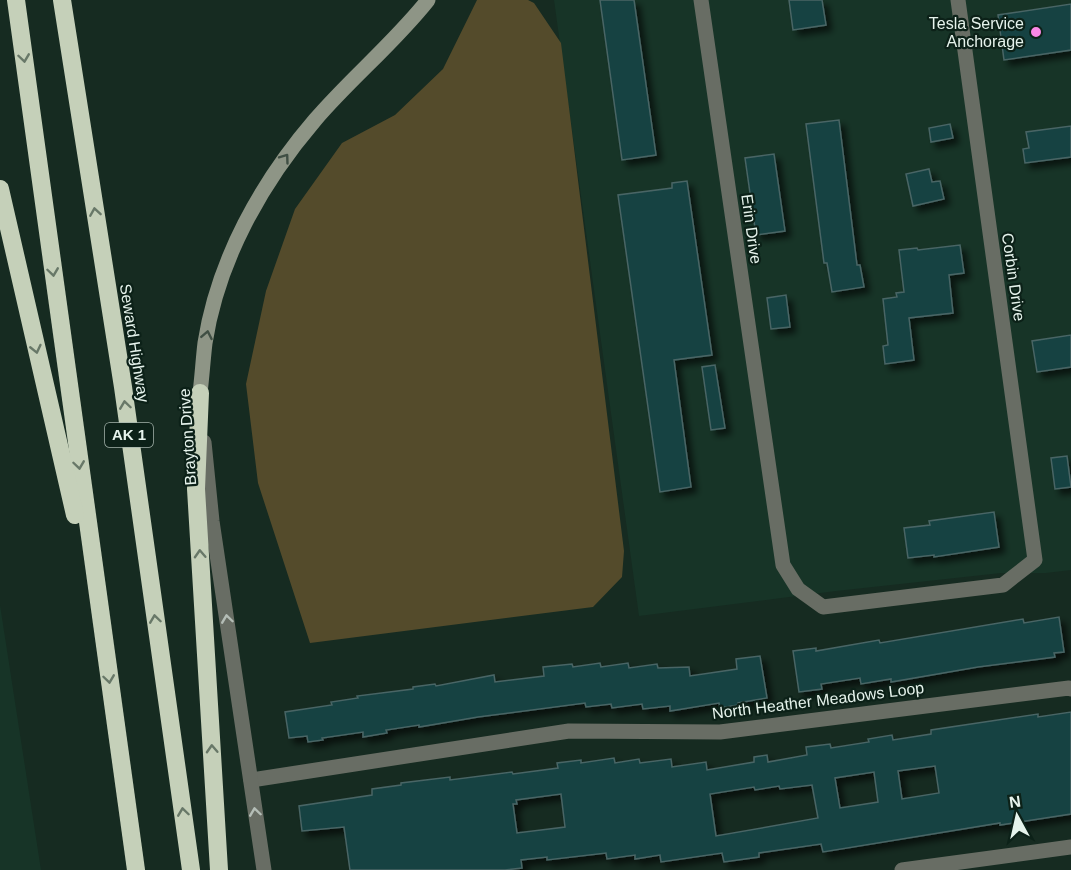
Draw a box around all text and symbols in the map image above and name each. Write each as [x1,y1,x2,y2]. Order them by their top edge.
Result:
place label: Tesla Service Anchorage [929,15,1024,50]
marker: Tesla Service Anchorage [1029,25,1043,39]
one-way arrow [18,53,30,63]
one-way arrow [278,154,289,165]
street label: Erin Drive [738,193,765,265]
one-way arrow [90,208,102,217]
street label: Corbin Drive [999,232,1028,322]
one-way arrow [47,267,59,277]
street label: Seward Highway [117,282,152,404]
one-way arrow [200,330,213,340]
one-way arrow [29,343,42,353]
street label: Brayton Drive [176,388,199,486]
one-way arrow [120,400,132,410]
road number: AK 1 [105,423,153,447]
one-way arrow [73,461,85,470]
one-way arrow [194,550,207,559]
one-way arrow [150,614,162,624]
one-way arrow [221,615,233,624]
one-way arrow [102,675,114,684]
street label: North Heather Meadows Loop [711,679,925,722]
one-way arrow [205,744,218,753]
north arrow [987,786,1047,846]
text: N [1008,792,1022,811]
one-way arrow [177,807,189,817]
one-way arrow [250,808,262,817]

